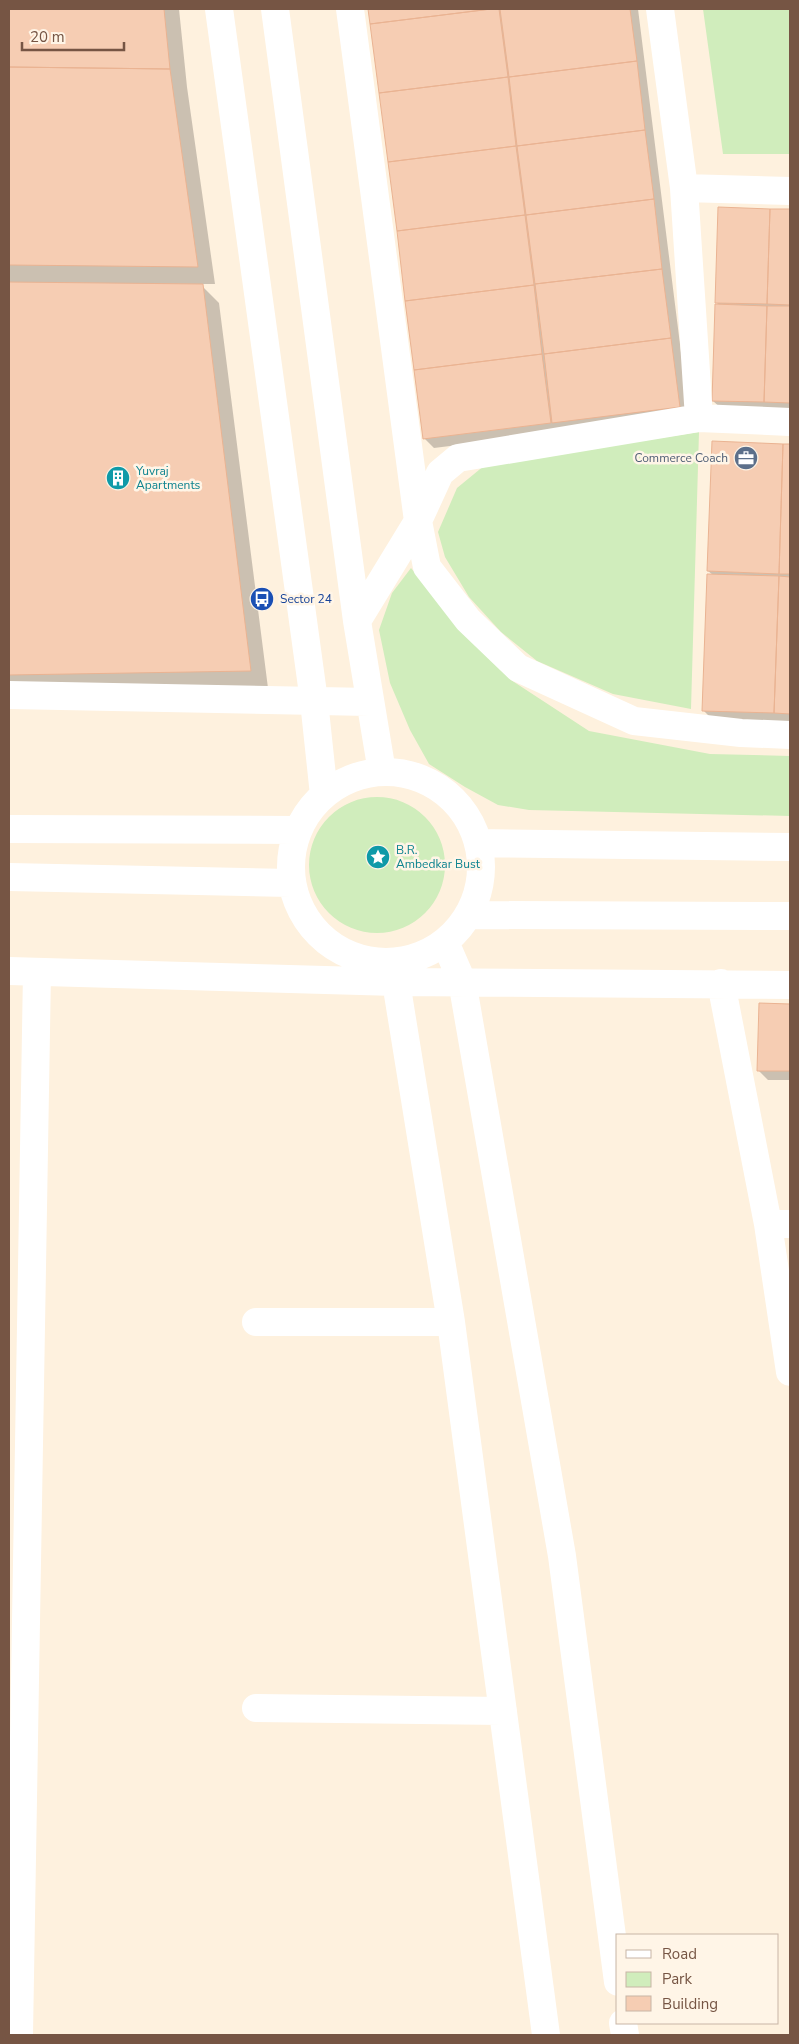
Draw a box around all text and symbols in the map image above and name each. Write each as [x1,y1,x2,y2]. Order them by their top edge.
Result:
scale bar [22,20,125,52]
text: 20 m [30,27,65,47]
office icon: Commerce Coach [733,445,759,471]
place label: Commerce Coach [635,450,728,466]
place label: Yuvraj Apartments [135,463,201,493]
building icon: Yuvraj Apartments [105,465,131,491]
bus stop icon: Sector 24 [249,586,275,612]
place label: Sector 24 [280,591,332,607]
place label: B.R. Ambedkar Bust [396,842,481,872]
place icon: B.R. Ambedkar Bust [365,844,391,870]
legend [616,1934,779,2024]
text: Road [662,1944,697,1964]
text: Park [662,1969,692,1989]
text: Building [662,1994,718,2014]

